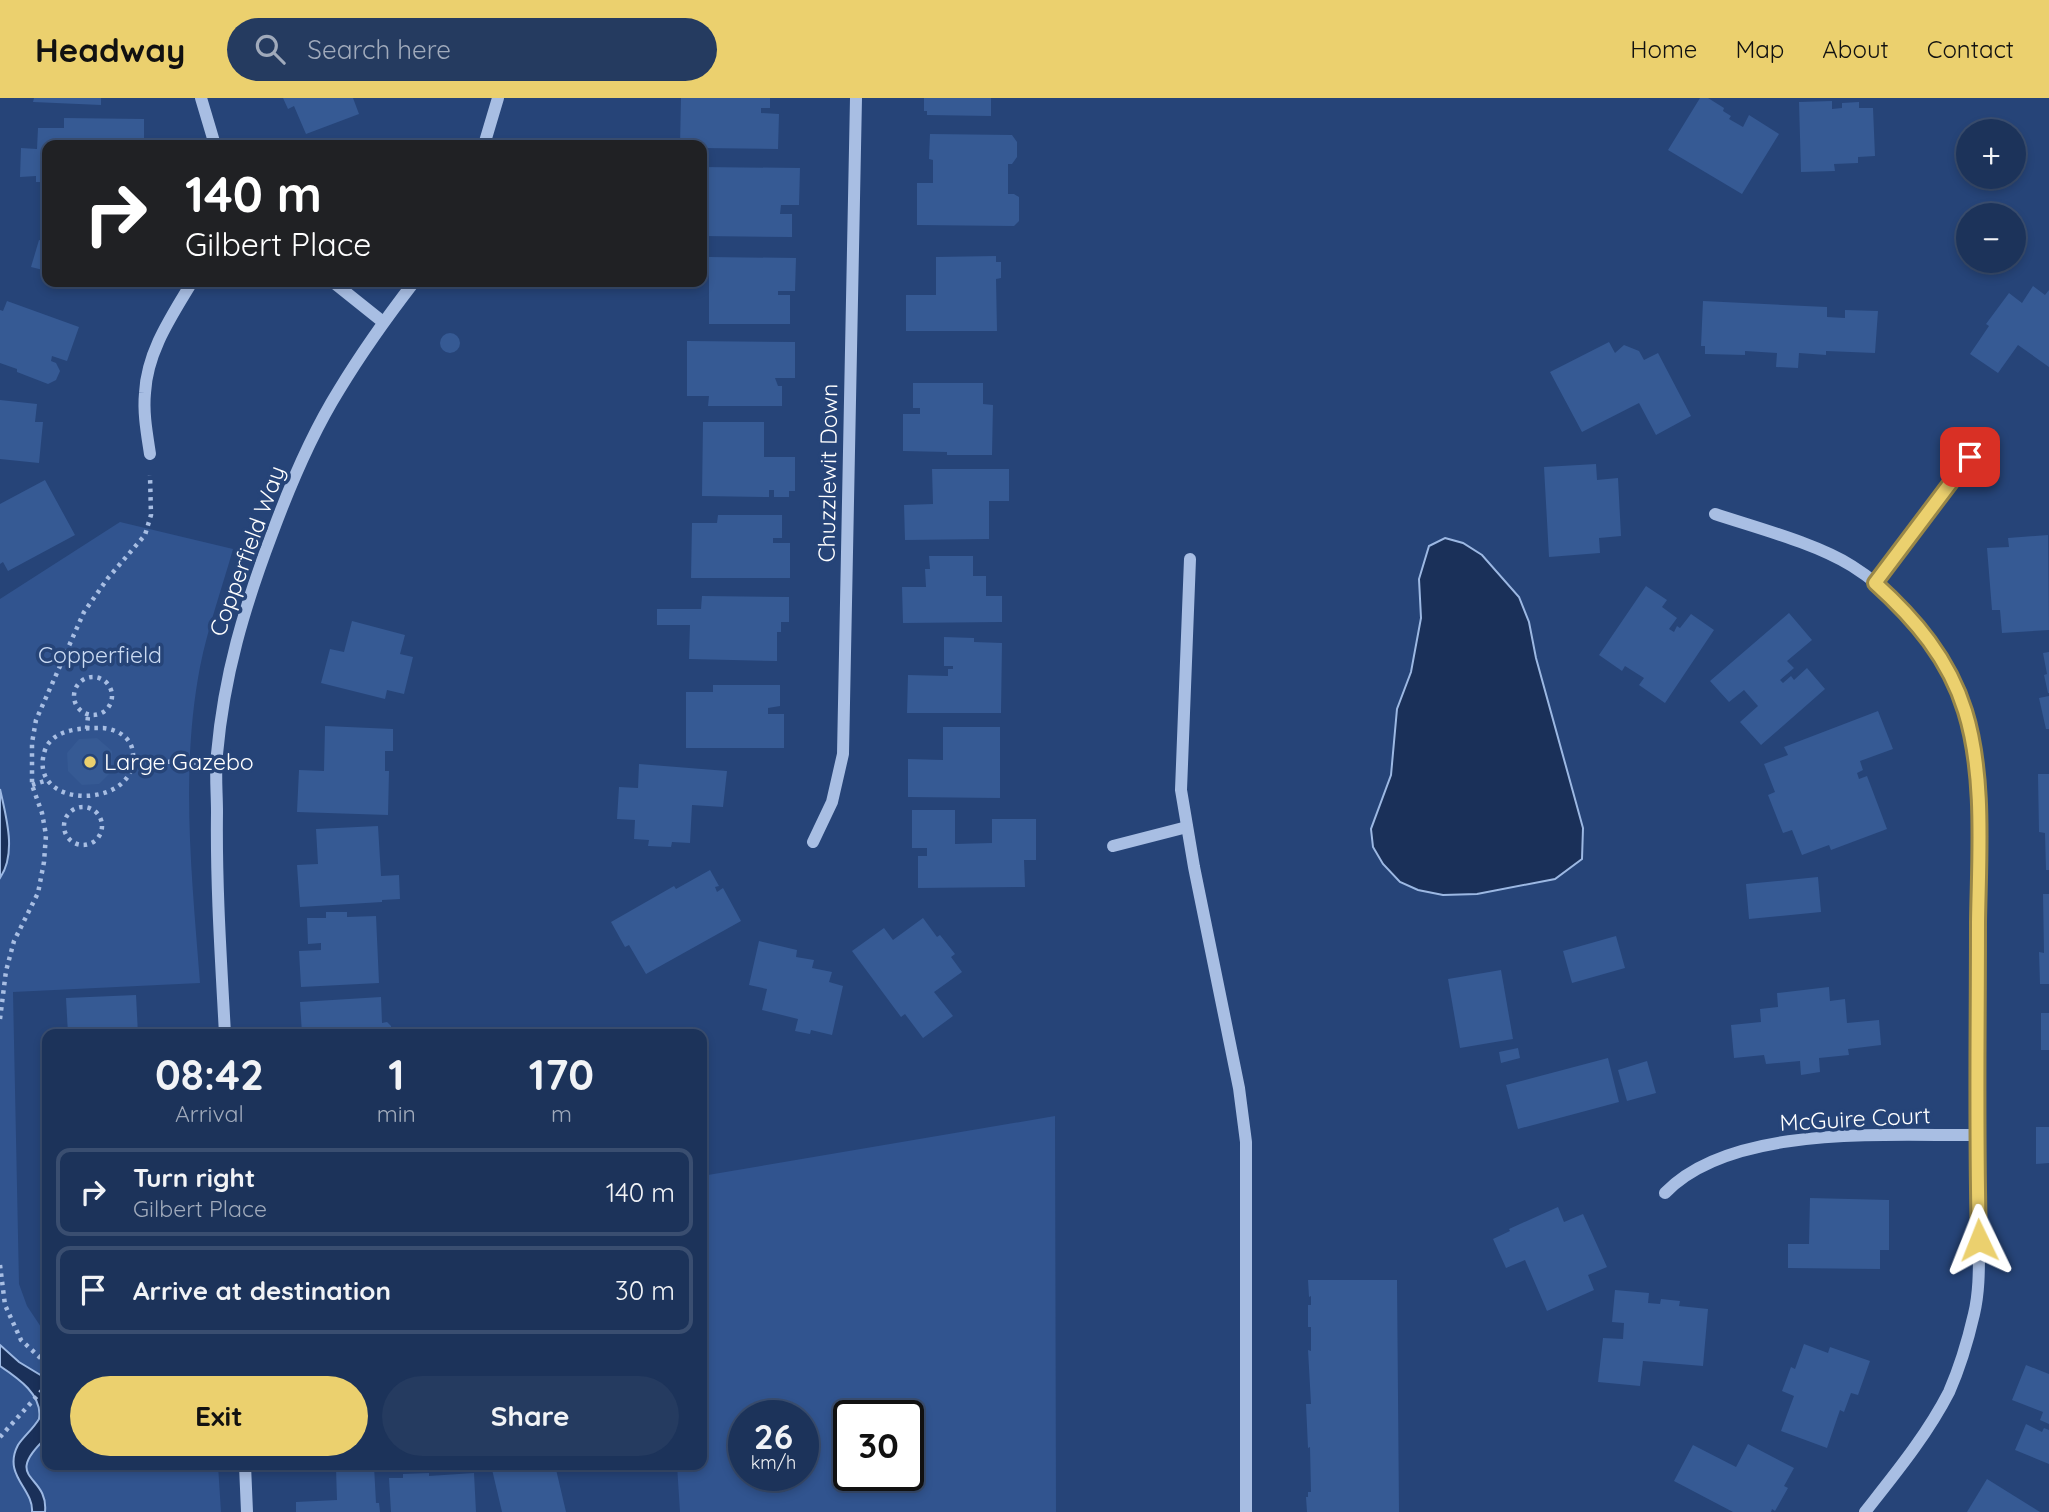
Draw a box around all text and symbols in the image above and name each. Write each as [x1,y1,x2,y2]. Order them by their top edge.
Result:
search box [227,18,717,81]
text: Headway [35,29,185,70]
icon: search [251,30,289,68]
text: Search here [307,33,451,66]
text: Home [1630,34,1697,64]
text: Map [1735,34,1784,64]
text: About [1822,34,1889,64]
text: Contact [1927,34,2014,64]
map controls [1956,119,2026,273]
button: + [1956,119,2026,189]
text: 140 m [185,163,322,224]
icon: right [70,168,161,259]
button: − [1956,203,2026,273]
text: Gilbert Place [185,224,371,264]
street label: Chuzzlewit Down [811,383,844,563]
pin [1940,427,2000,487]
icon: arrive [1951,438,1989,476]
street label: Copperfield Way [202,462,291,640]
park label: Copperfield [38,640,162,669]
place label: Large Gazebo [104,747,254,776]
marker: Large Gazebo [82,754,98,770]
text: 08:42 [155,1048,264,1101]
text: 1 [388,1048,404,1101]
text: 170 [529,1048,594,1101]
text: Arrival [175,1099,244,1128]
text: min [377,1099,416,1128]
text: m [551,1099,572,1128]
street label: McGuire Court [1779,1100,1931,1137]
text: Turn right [133,1161,255,1194]
icon: right [74,1173,112,1211]
text: 140 m [606,1176,675,1209]
text: Gilbert Place [133,1194,267,1223]
position arrow [1942,1203,2016,1277]
icon: arrive [74,1271,112,1309]
text: Arrive at destination [133,1274,391,1307]
text: 30 m [615,1274,675,1307]
button: Exit [70,1376,368,1456]
button: Share [382,1376,679,1456]
speed limit sign: 30 [833,1400,924,1491]
text: 26 [754,1414,793,1458]
text: km/h [751,1451,796,1474]

